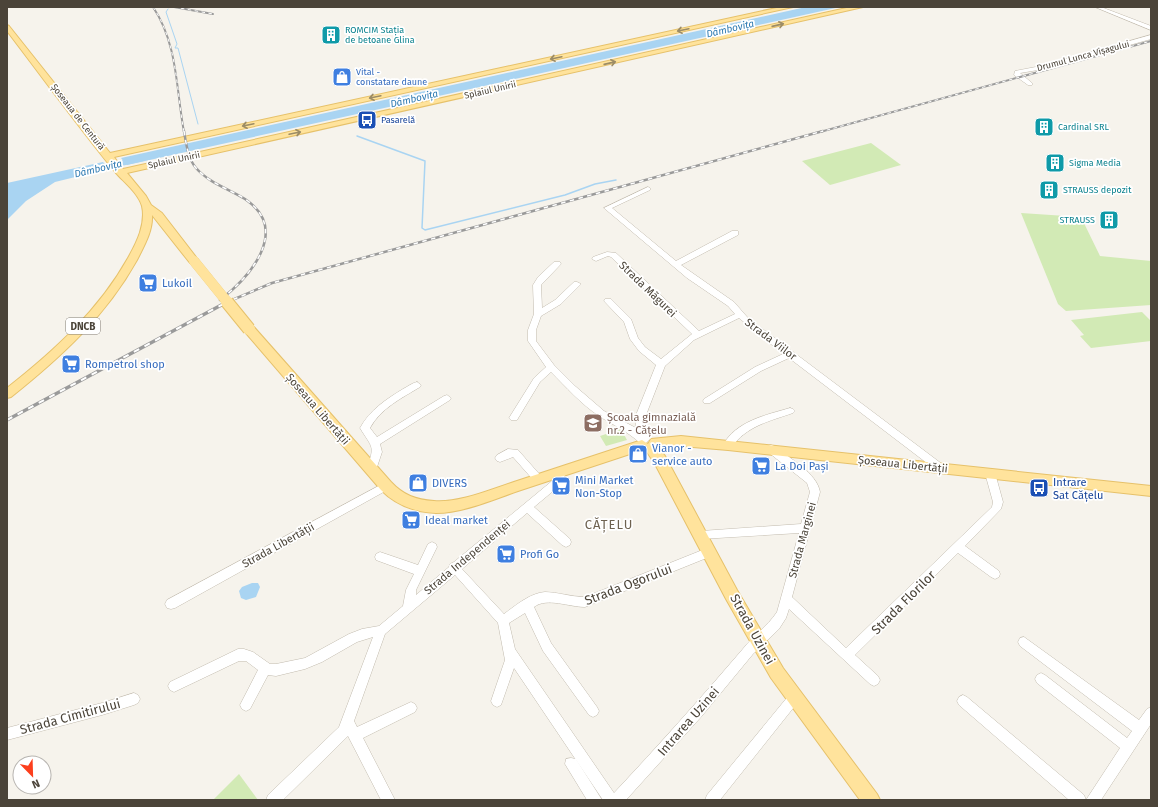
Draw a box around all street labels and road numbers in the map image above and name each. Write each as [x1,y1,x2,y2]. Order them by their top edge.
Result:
street label: Drumul Lunca Vișagului [1036,39,1131,74]
street label: Splaiul Unirii [463,79,517,101]
street label: Șoseaua de Centură [48,82,107,153]
street label: Splaiul Unirii [147,150,201,170]
street label: Strada Măgurei [616,259,679,320]
street label: Strada Viilor [742,316,800,364]
road number: DNCB [66,318,100,334]
street label: Șoseaua Libertății [283,371,352,448]
street label: Șoseaua Libertății [857,453,948,476]
street label: Strada Marginei [786,501,819,580]
street label: Strada Independenței [422,518,513,597]
street label: Strada Libertății [240,520,317,571]
street label: Strada Ogorului [582,561,674,608]
street label: Strada Florilor [868,567,938,637]
street label: Strada Uzinei [727,592,778,667]
street label: Intrarea Uzinei [654,684,722,759]
street label: Strada Cimitirului [18,696,122,737]

